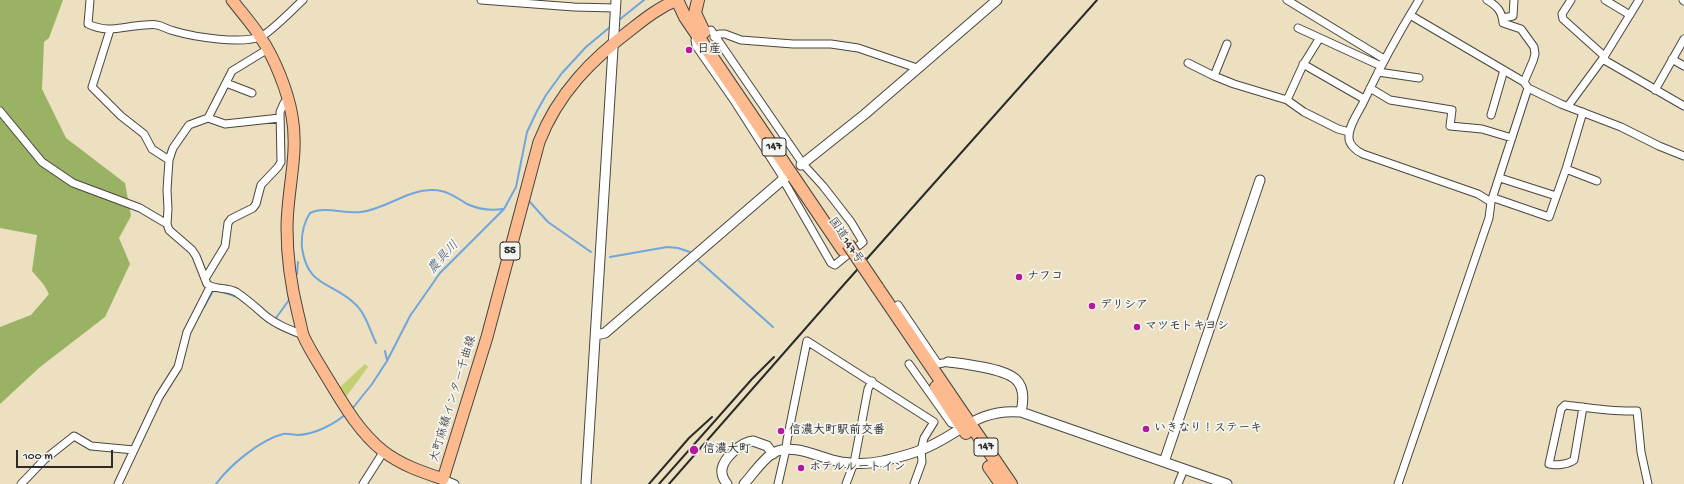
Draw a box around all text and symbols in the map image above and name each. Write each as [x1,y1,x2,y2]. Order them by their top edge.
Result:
place label: 日産 [697,43,721,57]
marker: 日産 [684,45,694,55]
road number: 147 [762,138,786,156]
street label: 国道147号 [824,215,866,267]
water label: 農具川 [425,238,463,278]
road number: 55 [500,242,520,260]
place label: ナフコ [1027,270,1063,284]
marker: ナフコ [1014,272,1024,282]
place label: デリシア [1100,299,1148,313]
marker: デリシア [1087,301,1097,311]
place label: マツモトキヨシ [1145,320,1229,334]
marker: マツモトキヨシ [1132,322,1142,332]
street label: 大町麻績インター千曲線 [428,334,480,464]
place label: いきなり！ステーキ [1154,422,1262,436]
place label: 信濃大町駅前交番 [789,424,885,438]
marker: いきなり！ステーキ [1141,424,1151,434]
marker: 信濃大町駅前交番 [776,426,786,436]
road number: 147 [974,438,998,456]
scale bar [18,442,115,468]
place label: 信濃大町 [703,443,751,457]
marker: 信濃大町 [688,444,700,456]
text: 100 m [23,450,53,464]
place label: ホテルルートイン [809,461,905,475]
marker: ホテルルートイン [796,463,806,473]

